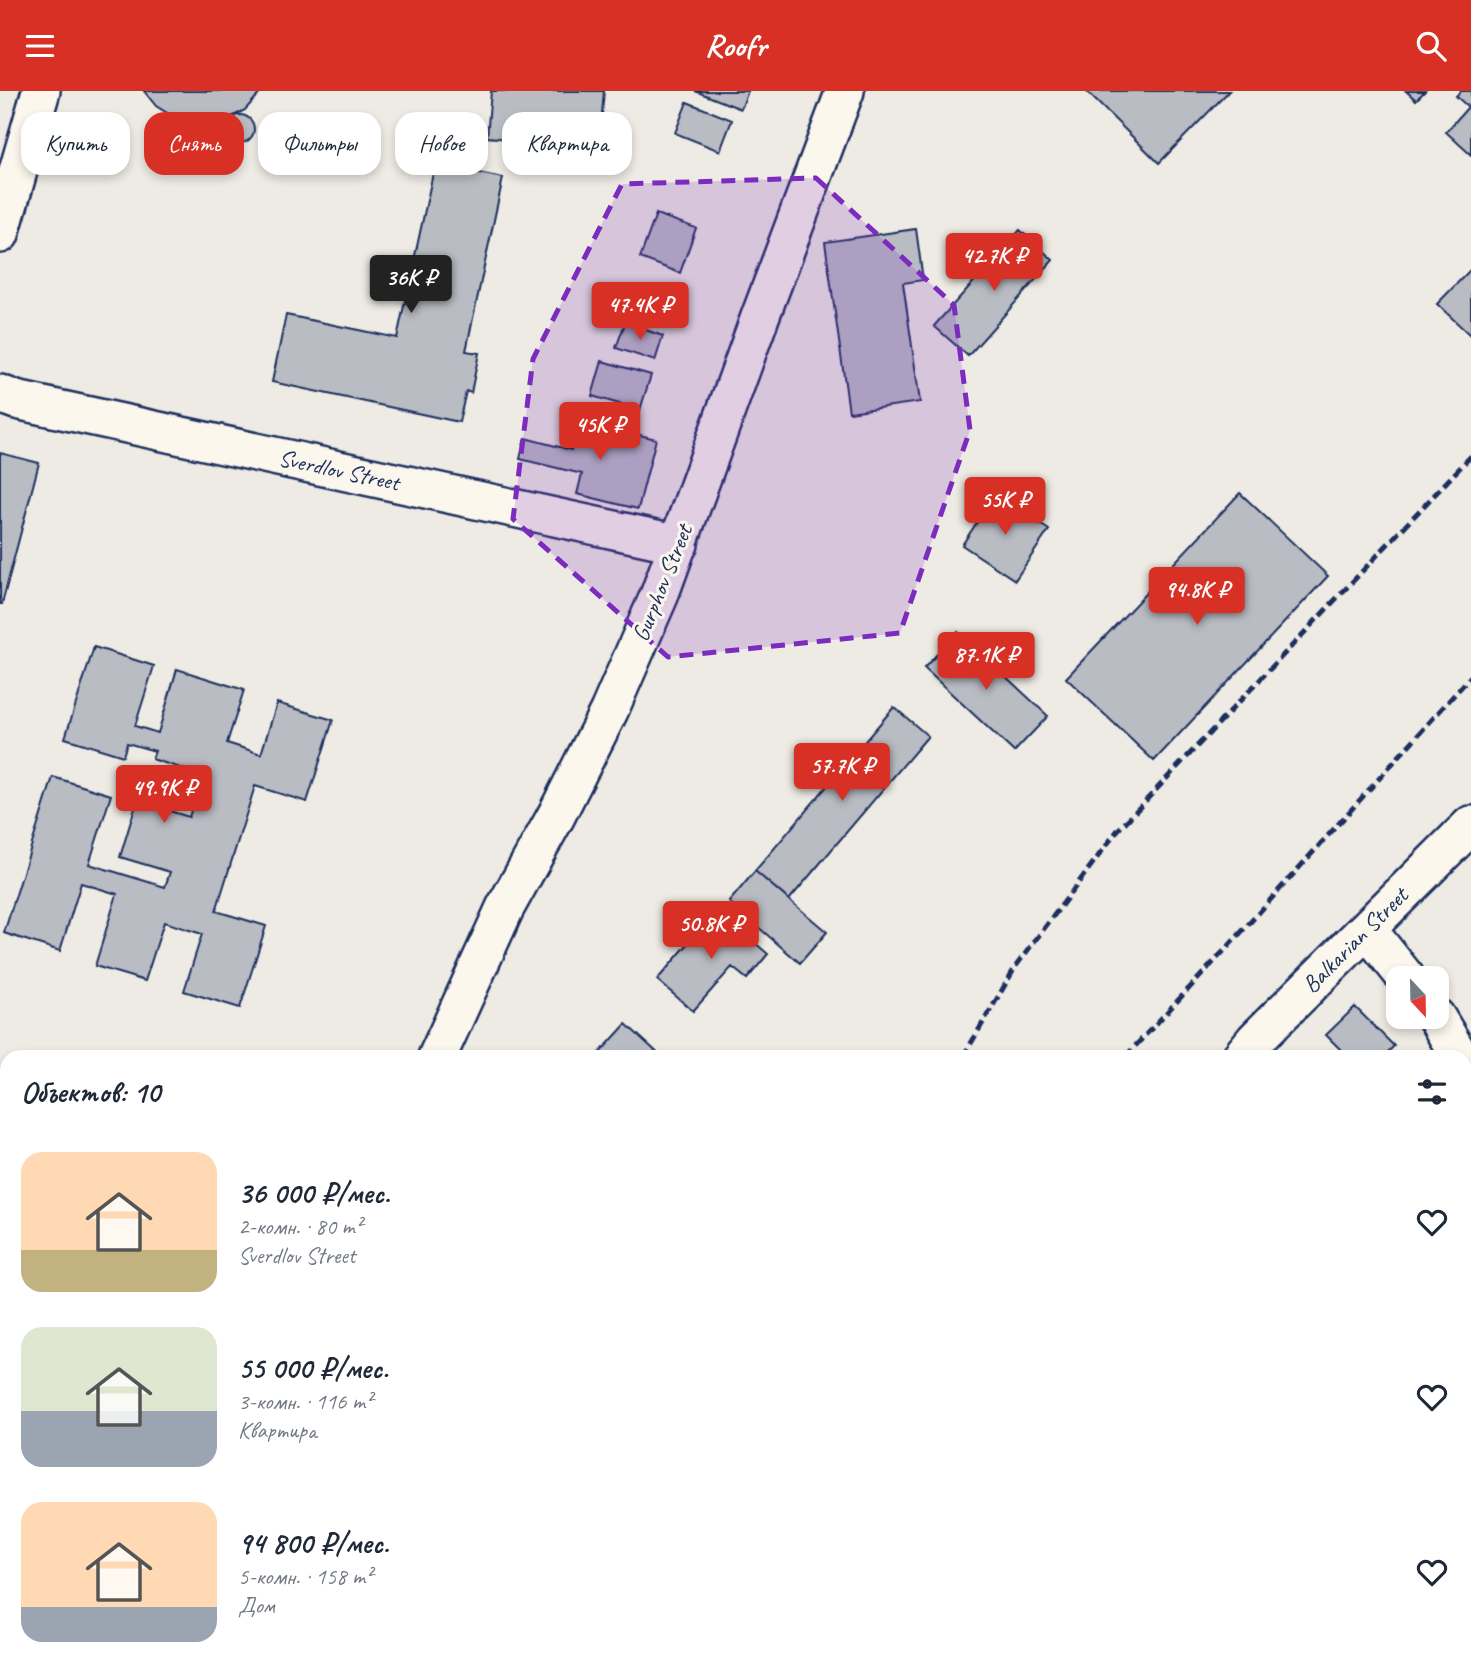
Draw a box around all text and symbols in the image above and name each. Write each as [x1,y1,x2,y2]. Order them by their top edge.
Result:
text: Roofr [705,25,766,66]
icon: menu [21,27,59,65]
icon: search [1412,27,1450,65]
chip: Купить [21,112,130,175]
chip: Снять [144,112,244,175]
chip: Фильтры [258,112,381,175]
chip: Новое [395,112,488,175]
chip: Квартира [502,112,632,175]
pin: 42.7K ₽ [929,233,1059,293]
text: 42.7K ₽ [962,241,1026,270]
pin: 36K ₽ [362,255,460,315]
text: 36K ₽ [386,263,436,292]
pin: 47.4K ₽ [575,282,705,342]
text: 47.4K ₽ [608,290,672,319]
pin: 45K ₽ [551,403,649,462]
text: 45K ₽ [575,410,625,439]
street label: Sverdlov Street [276,443,404,498]
pin: 55K ₽ [956,477,1054,537]
text: 55K ₽ [980,485,1030,514]
street label: Gurphov Street [625,518,700,646]
pin: 94.8K ₽ [1132,567,1262,627]
text: 94.8K ₽ [1165,575,1229,604]
pin: 87.1K ₽ [921,633,1051,692]
text: 87.1K ₽ [954,640,1018,669]
pin: 57.7K ₽ [777,743,907,803]
text: 57.7K ₽ [810,751,874,780]
pin: 49.9K ₽ [99,765,229,825]
text: 49.9K ₽ [132,773,196,802]
street label: Balkarian Street [1296,879,1416,999]
pin: 50.8K ₽ [646,901,776,961]
text: 50.8K ₽ [679,909,743,938]
north arrow [1386,966,1449,1029]
map controls [1386,966,1449,1029]
text: Объектов: 10 [21,1073,160,1111]
icon: filters [1413,1073,1451,1111]
text: 36 000 ₽/мес. [238,1174,390,1212]
icon: home [77,1180,161,1264]
icon: heart [1413,1203,1451,1241]
text: 2-комн. · 80 m² [238,1212,362,1241]
text: Sverdlov Street [238,1241,355,1270]
text: 55 000 ₽/мес. [238,1349,388,1387]
icon: home [77,1355,161,1439]
icon: heart [1413,1378,1451,1416]
text: 3-комн. · 116 m² [238,1387,372,1416]
text: Квартира [238,1416,316,1445]
text: 94 800 ₽/мес. [238,1524,389,1562]
icon: home [77,1530,161,1614]
icon: heart [1413,1553,1451,1591]
text: 5-комн. · 158 m² [238,1562,372,1591]
text: Дом [238,1591,275,1620]

